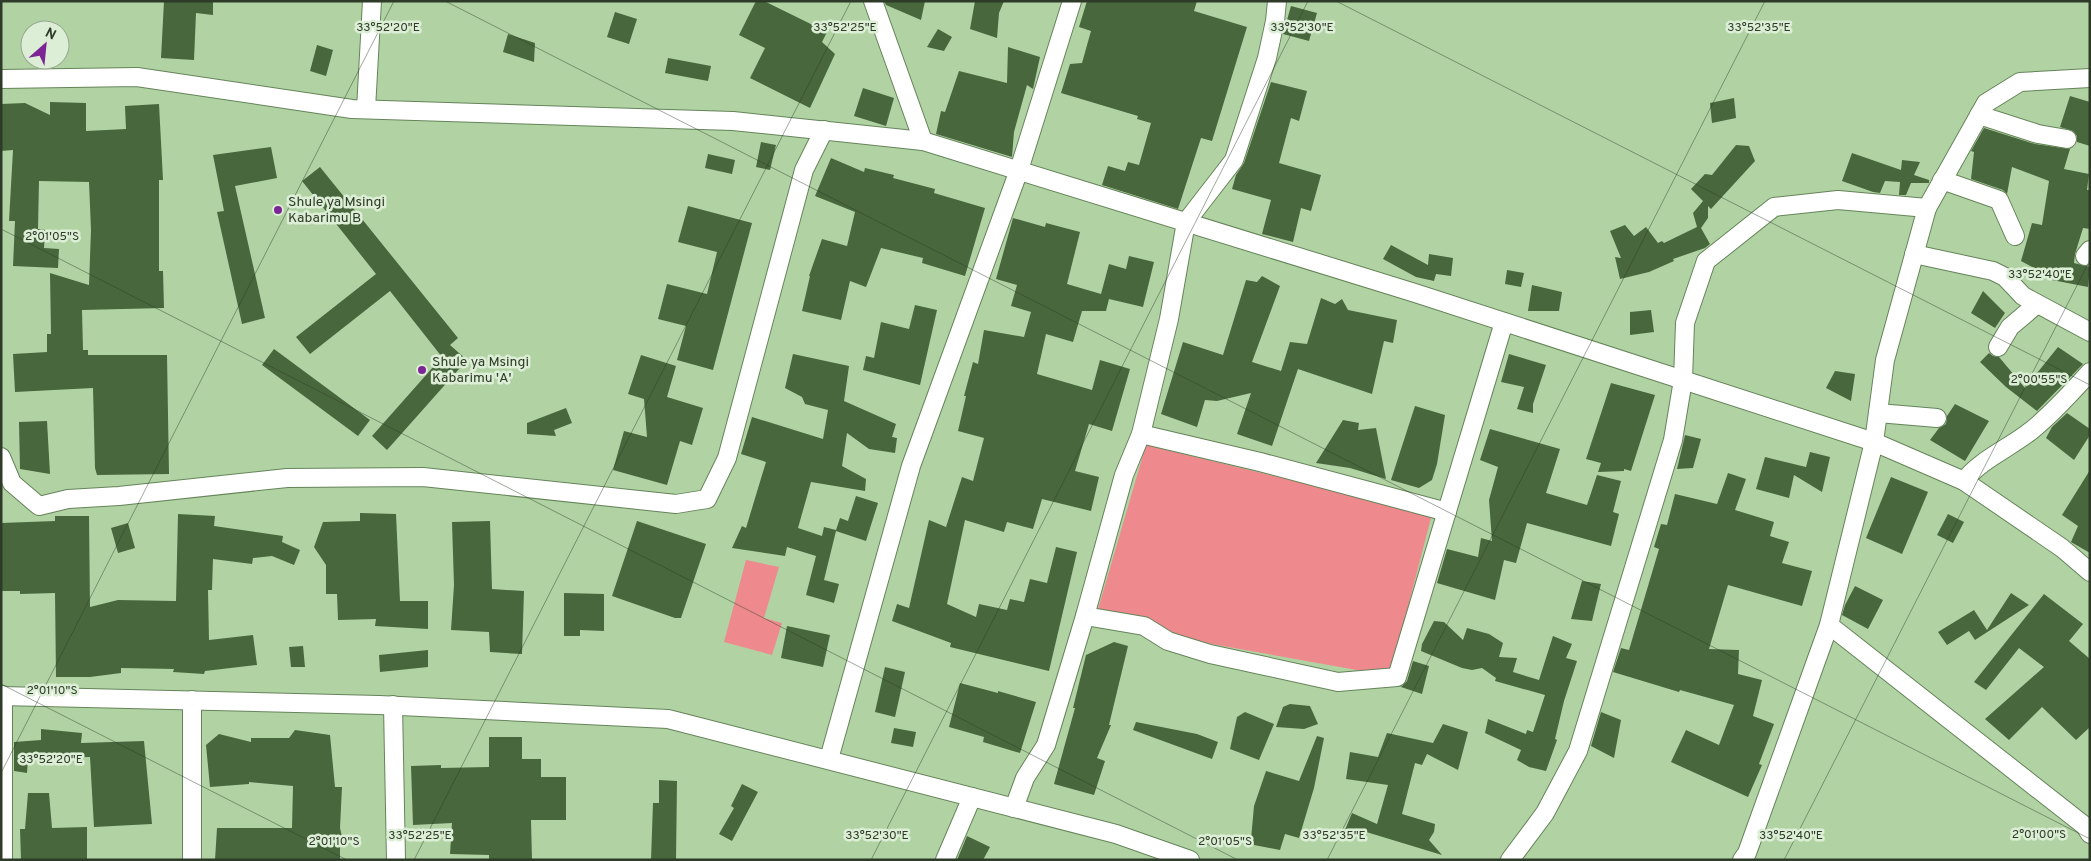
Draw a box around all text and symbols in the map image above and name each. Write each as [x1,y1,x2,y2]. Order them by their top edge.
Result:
north arrow [20,20,70,70]
text: 33°52'20"E [356,20,420,36]
text: 33°52'25"E [813,20,877,36]
text: 33°52'30"E [1270,20,1334,36]
text: 33°52'35"E [1727,20,1791,36]
text: N [42,25,59,45]
place label: Shule ya Msingi Kabarimu B [288,194,385,227]
marker: Shule ya Msingi Kabarimu B [272,204,284,216]
text: 2°01'05"S [25,229,79,245]
text: 33°52'40"E [2008,267,2072,283]
place label: Shule ya Msingi Kabarimu 'A' [432,354,529,387]
marker: Shule ya Msingi Kabarimu 'A' [416,364,428,376]
text: 2°00'55"S [2010,372,2068,388]
text: 2°01'10"S [26,683,78,699]
text: 33°52'20"E [19,752,83,768]
text: 2°01'00"S [2012,827,2066,843]
text: 33°52'25"E [388,828,452,844]
text: 33°52'30"E [845,828,909,844]
text: 33°52'35"E [1302,828,1366,844]
text: 33°52'40"E [1759,828,1823,844]
text: 2°01'10"S [308,834,360,850]
text: 2°01'05"S [1198,834,1252,850]

